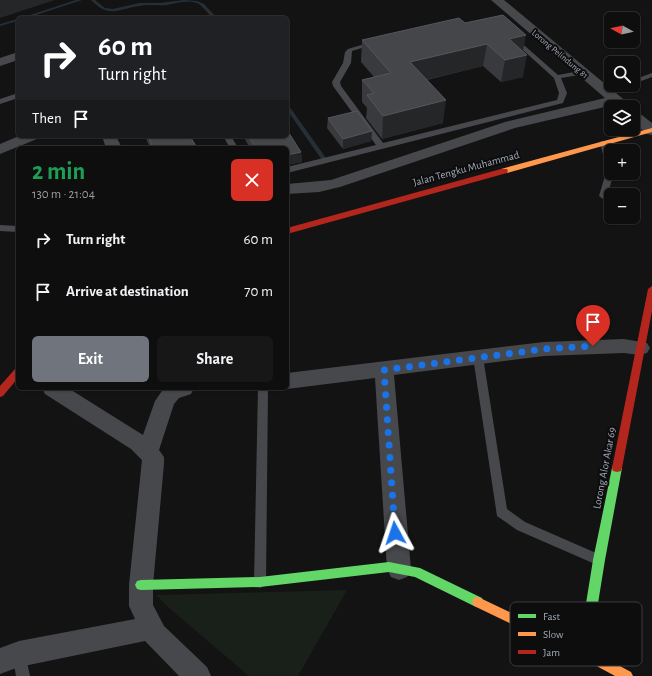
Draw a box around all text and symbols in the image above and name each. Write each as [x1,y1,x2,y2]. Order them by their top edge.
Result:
north arrow [604,12,640,48]
map controls [604,12,640,224]
street label: Lorong Pelindung 81 [530,28,589,80]
icon: right [32,32,84,84]
text: 60 m [98,33,153,61]
button: search [604,56,640,92]
text: Turn right [98,66,167,84]
button: layers [604,100,640,136]
icon: arrive [70,108,92,130]
text: Then [32,111,62,126]
button: + [604,144,640,180]
street label: Jalan Tengku Muhammad [412,149,521,188]
button: close [231,159,273,201]
text: 2 min [32,160,85,184]
text: 130 m · 21:04 [32,188,95,201]
button: − [604,188,640,224]
icon: right [32,229,54,251]
text: Turn right [66,232,125,247]
text: 60 m [244,232,273,247]
icon: arrive [32,281,54,303]
text: Arrive at destination [66,284,189,299]
text: 70 m [244,284,273,299]
pin [576,305,610,346]
icon: arrive [582,311,604,333]
button: Exit [32,336,149,382]
button: Share [157,336,273,382]
street label: Lorong Alor Akar 69 [591,426,618,510]
position arrow [374,512,416,554]
legend [510,602,642,666]
text: Fast [543,611,561,622]
text: Slow [543,629,564,640]
text: Jam [543,647,560,658]

